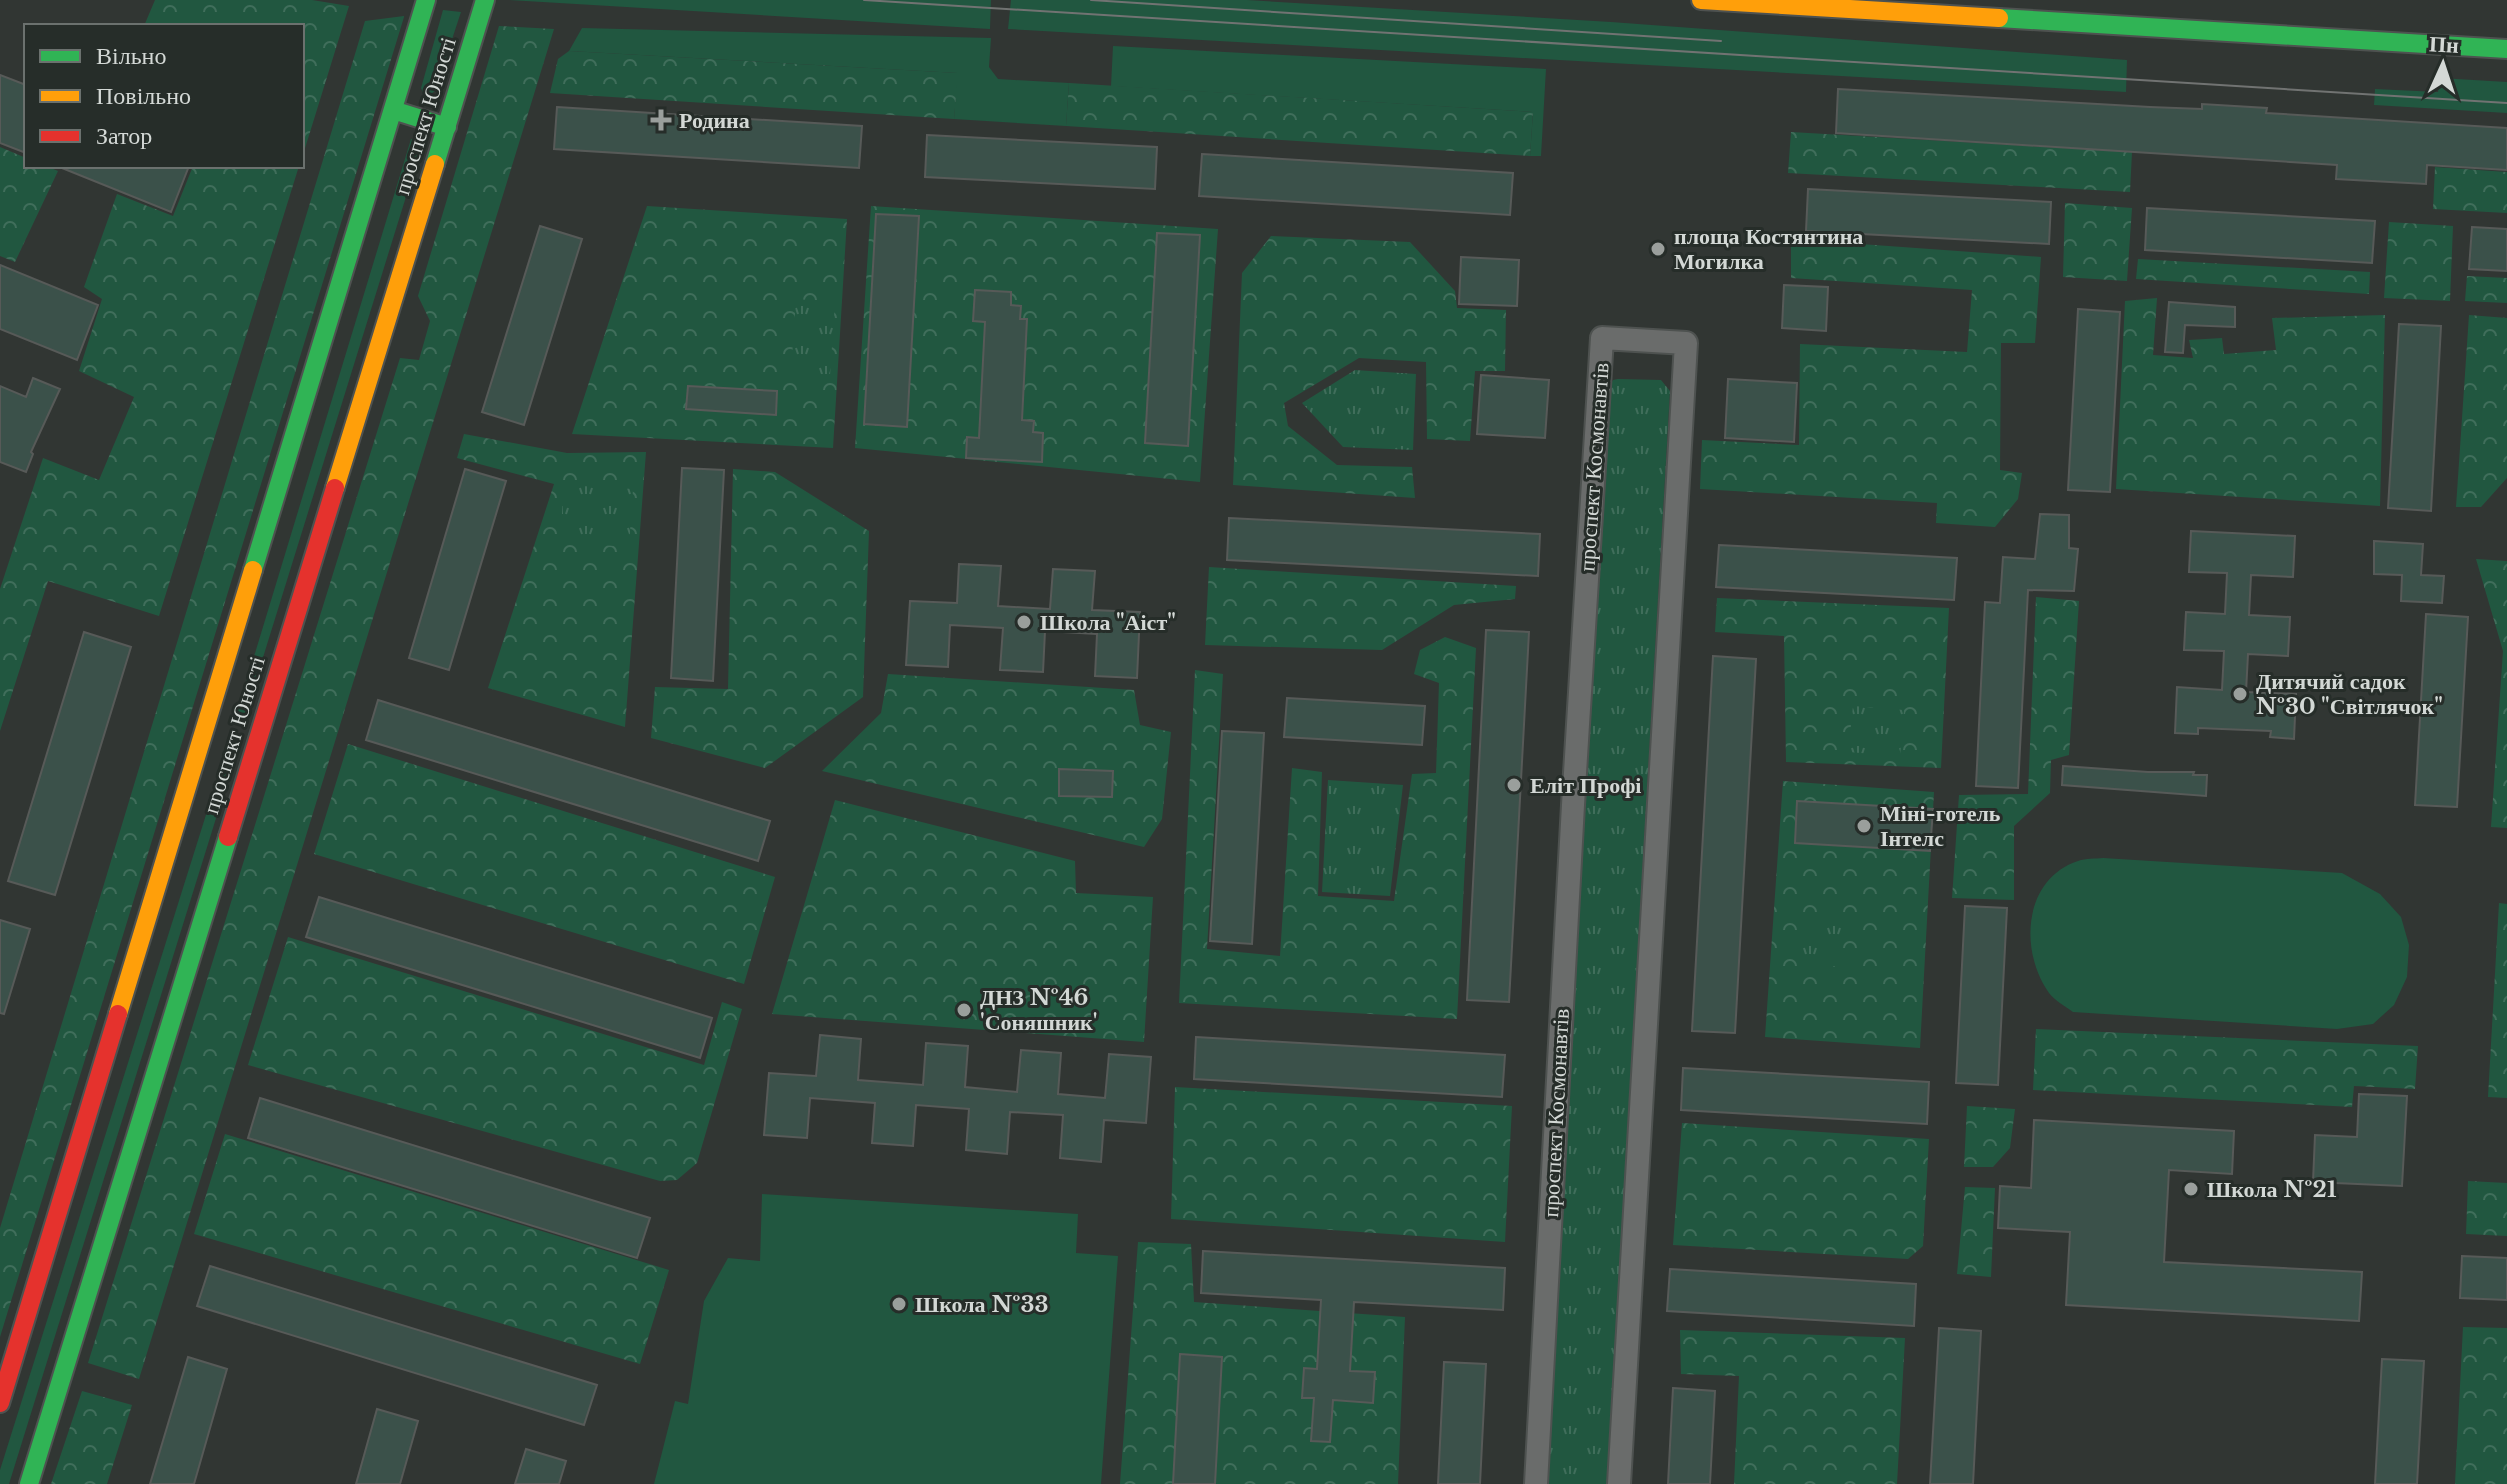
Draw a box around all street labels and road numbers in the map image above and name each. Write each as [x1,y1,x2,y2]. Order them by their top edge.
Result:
street label: проспект Юності [388,34,462,198]
street label: проспект Космонавтів [1573,362,1615,572]
street label: проспект Юності [197,653,271,817]
street label: проспект Космонавтів [1537,1008,1575,1218]

